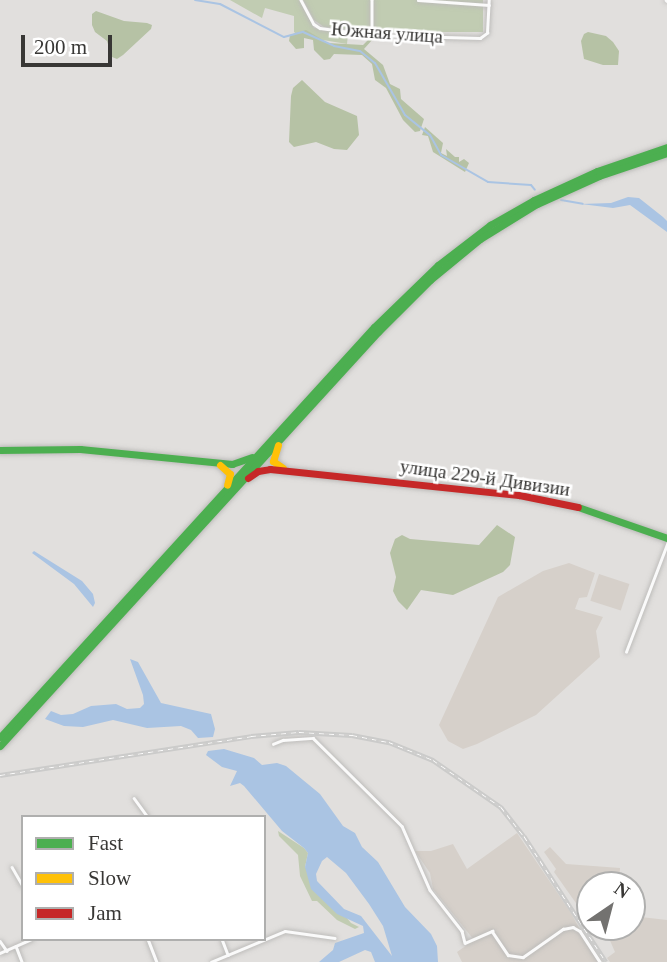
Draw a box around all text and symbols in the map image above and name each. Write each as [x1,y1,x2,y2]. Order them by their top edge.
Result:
street label: Южная улица [330,18,444,48]
scale bar [24,21,116,65]
text: 200 m [34,35,87,59]
street label: улица 229-й Дивизии [398,455,572,501]
legend [21,815,266,941]
text: Fast [88,831,123,855]
text: Slow [88,866,131,890]
north arrow [576,871,646,941]
text: N [611,877,634,903]
text: Jam [88,901,122,925]

